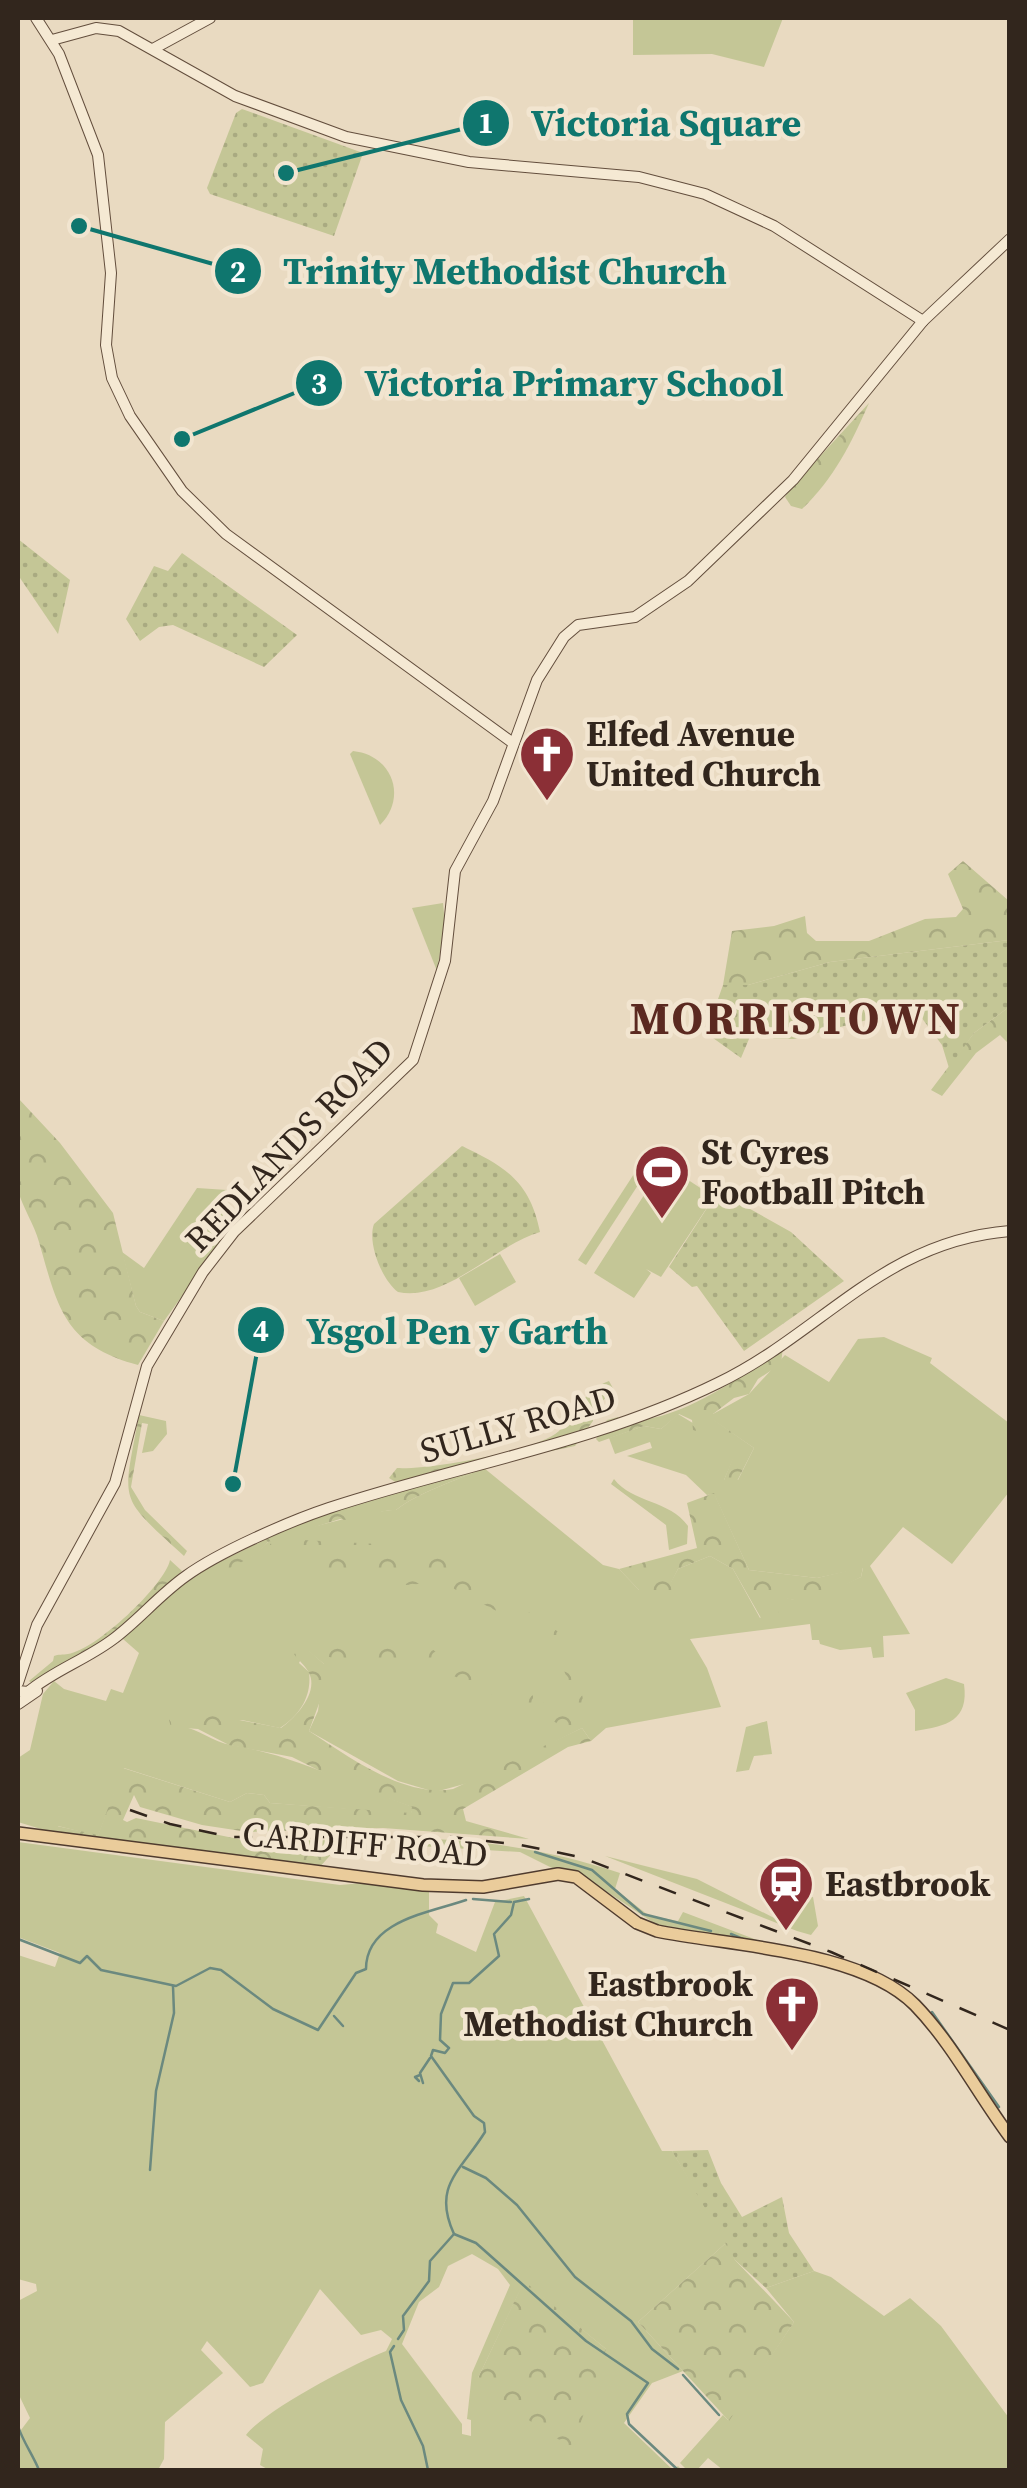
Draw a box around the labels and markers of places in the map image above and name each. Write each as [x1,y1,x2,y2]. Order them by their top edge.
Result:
callout: Victoria Square [461,89,821,157]
callout: Trinity Methodist Church [213,237,747,305]
callout: Victoria Primary School [294,349,804,417]
place label: Elfed Avenue United Church [586,710,821,798]
church icon: Elfed Avenue United Church [517,724,577,803]
place label: St Cyres Football Pitch [701,1128,925,1216]
sports icon: St Cyres Football Pitch [632,1142,692,1221]
callout: Ysgol Pen y Garth [236,1296,628,1364]
station icon: Eastbrook [756,1854,816,1933]
place label: Eastbrook [825,1860,991,1908]
place label: Eastbrook Methodist Church [464,1960,753,2048]
church icon: Eastbrook Methodist Church [762,1974,822,2053]

